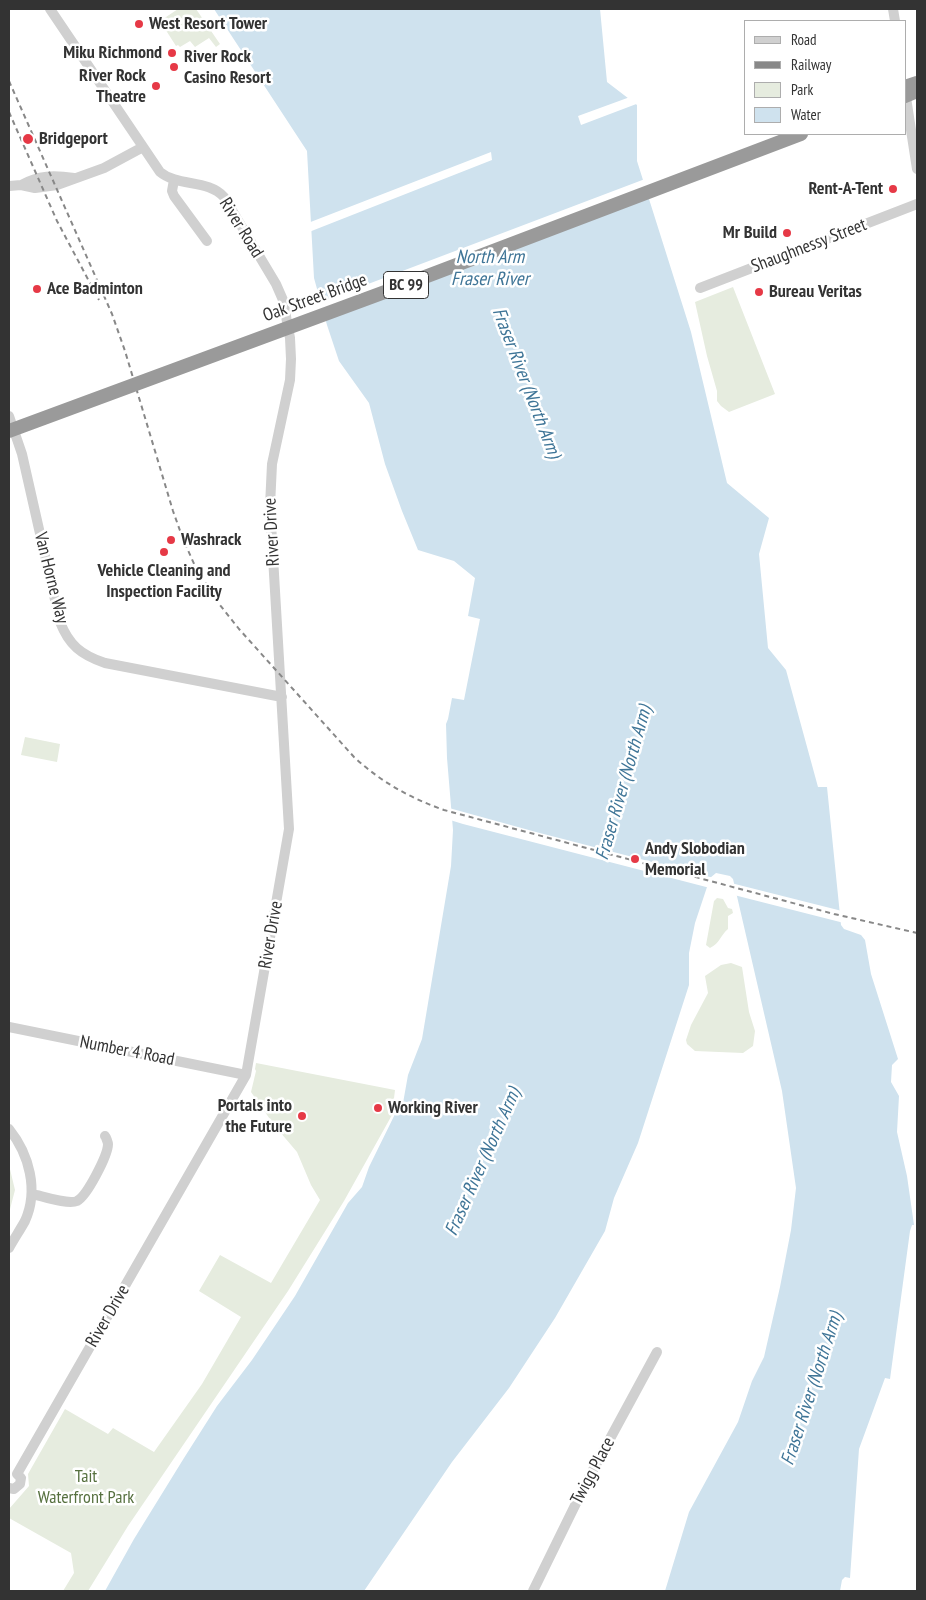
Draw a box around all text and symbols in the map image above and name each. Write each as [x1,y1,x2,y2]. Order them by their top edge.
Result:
place label: West Resort Tower [149,13,267,35]
marker: West Resort Tower [133,18,145,30]
legend [744,20,906,135]
text: Road [791,30,817,49]
place label: Miku Richmond [63,42,162,64]
place label: River Rock Casino Resort [184,46,271,88]
marker: Miku Richmond [166,47,178,59]
text: Railway [791,55,831,74]
marker: River Rock Casino Resort [168,61,180,73]
place label: River Rock Theatre [79,65,146,108]
marker: River Rock Theatre [150,80,162,92]
text: Park [791,80,813,99]
text: Water [791,105,821,124]
place label: Bridgeport [39,128,108,150]
marker: Bridgeport [21,132,35,146]
place label: Rent-A-Tent [808,178,883,200]
marker: Rent-A-Tent [887,183,899,195]
street label: River Road [214,194,268,262]
street label: Shaughnessy Street [748,214,870,278]
place label: Mr Build [723,222,777,244]
marker: Mr Build [781,227,793,239]
water label: North Arm Fraser River [451,247,529,291]
street label: Oak Street Bridge [260,269,370,327]
road number: BC 99 [384,272,428,298]
place label: Ace Badminton [47,278,143,300]
place label: Bureau Veritas [769,281,862,303]
marker: Ace Badminton [31,283,43,295]
marker: Bureau Veritas [753,286,765,298]
water label: Fraser River (North Arm) [487,305,565,461]
street label: River Drive [259,497,285,567]
place label: Washrack [181,529,241,551]
street label: Van Horne Way [29,530,73,626]
marker: Washrack [165,534,177,546]
marker: Vehicle Cleaning and Inspection Facility [158,546,170,558]
place label: Vehicle Cleaning and Inspection Facility [98,560,230,602]
water label: Fraser River (North Arm) [591,703,657,863]
place label: Andy Slobodian Memorial [645,838,745,881]
marker: Andy Slobodian Memorial [629,853,641,865]
street label: River Drive [254,899,288,971]
street label: Number 4 Road [78,1031,176,1071]
water label: Fraser River (North Arm) [440,1085,526,1239]
place label: Portals into the Future [218,1095,292,1138]
place label: Working River [388,1097,478,1119]
marker: Working River [372,1102,384,1114]
marker: Portals into the Future [296,1110,308,1122]
street label: River Drive [82,1281,134,1351]
water label: Fraser River (North Arm) [777,1310,847,1468]
street label: Twigg Place [566,1434,620,1508]
park label: Tait Waterfront Park [38,1466,134,1508]

